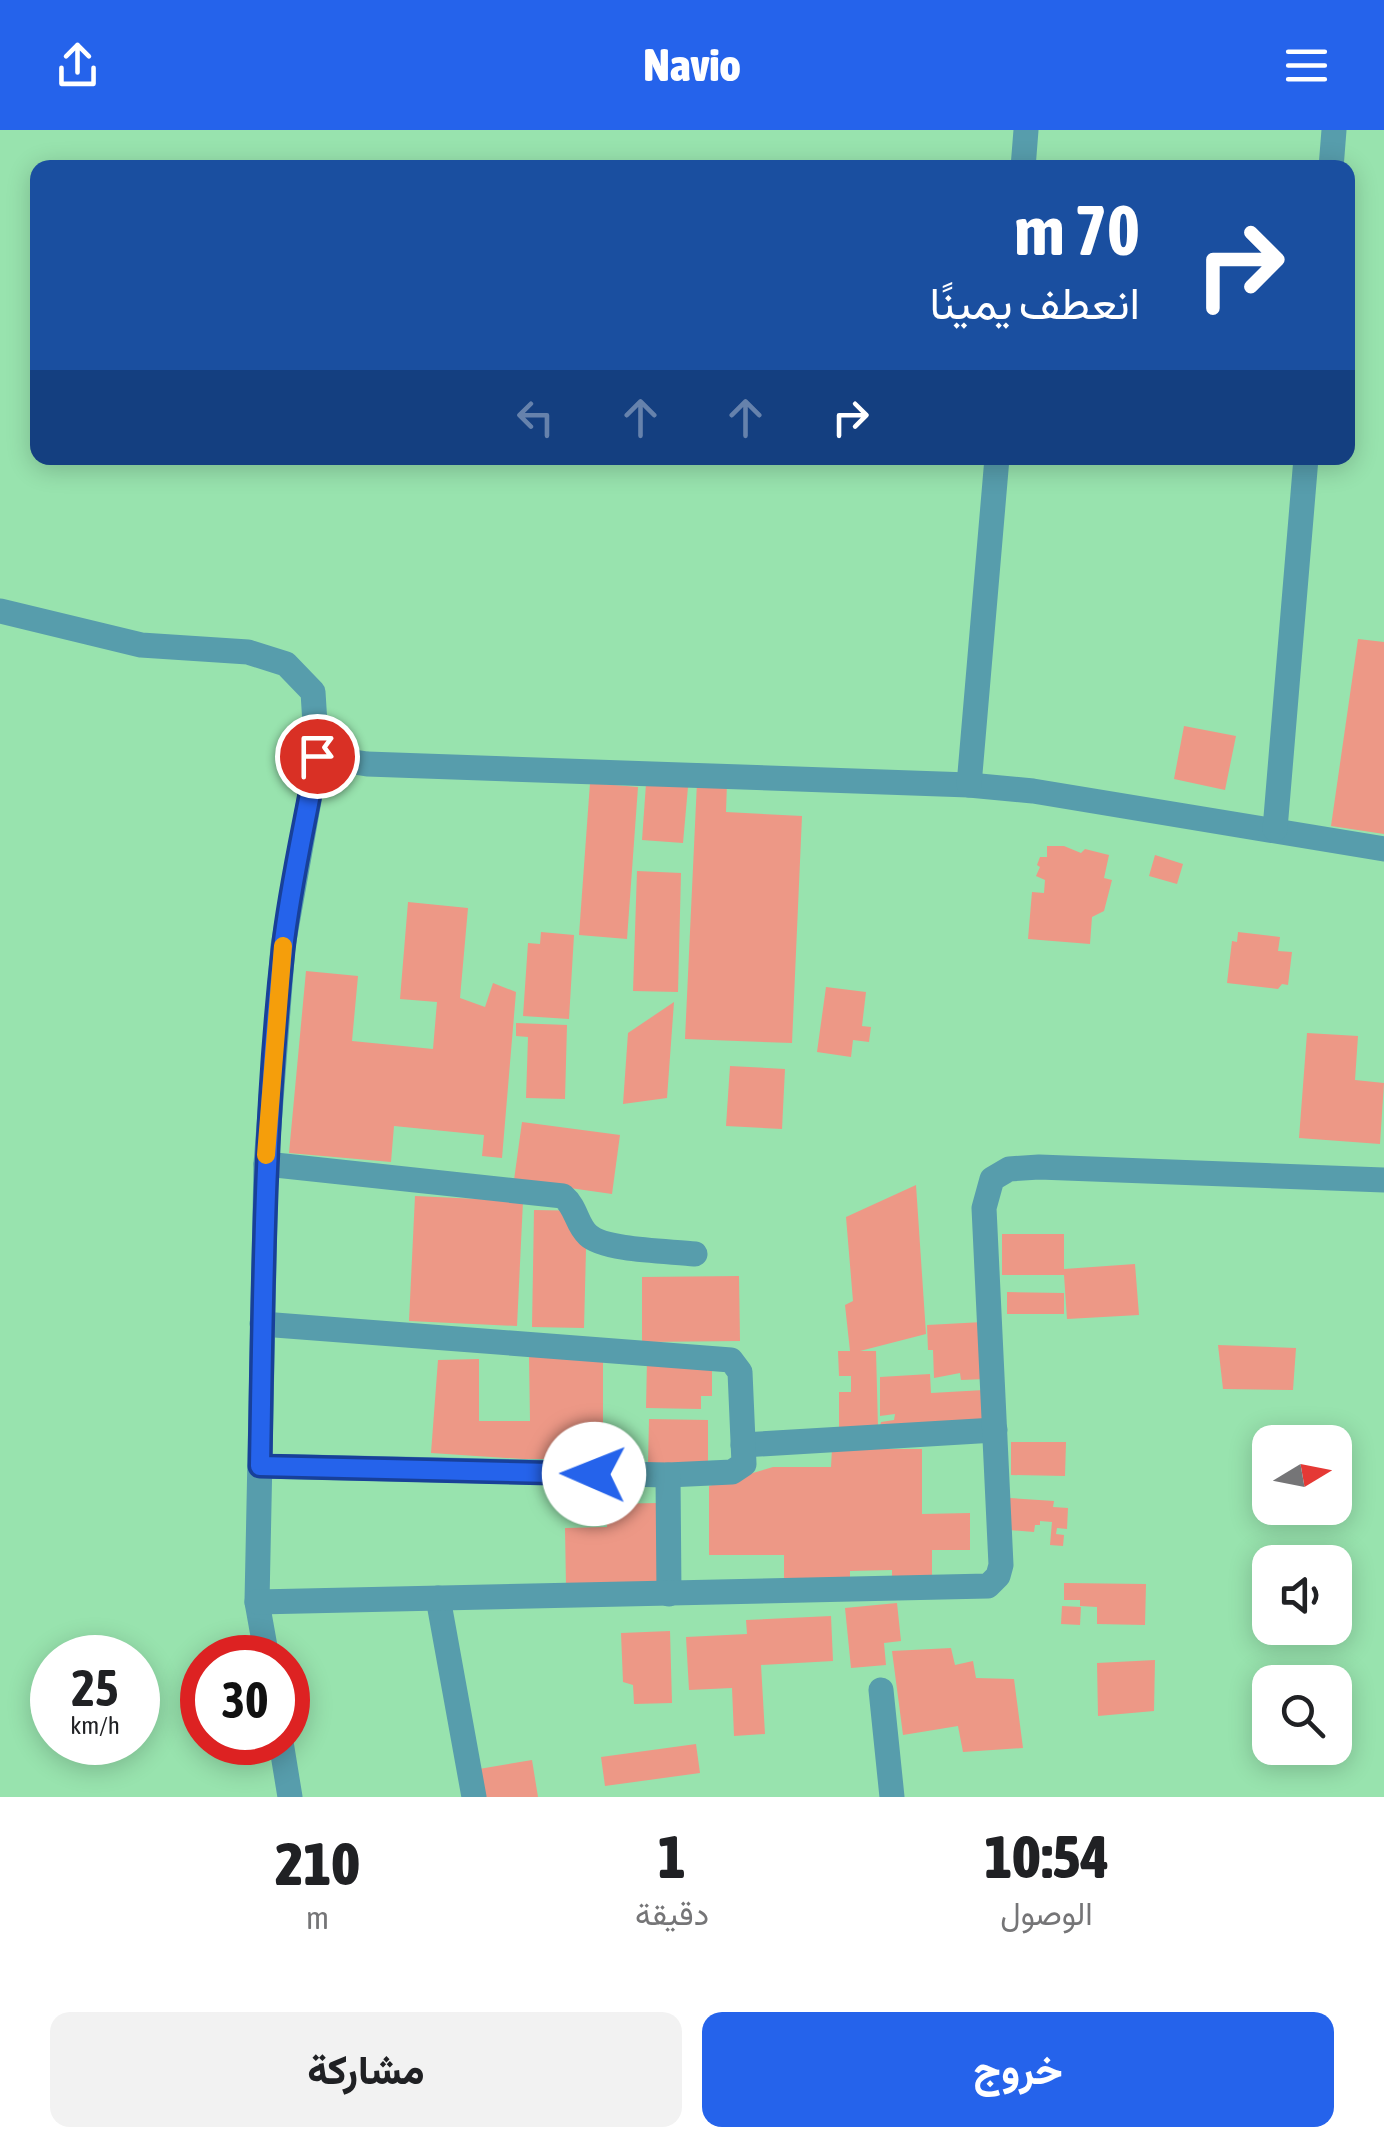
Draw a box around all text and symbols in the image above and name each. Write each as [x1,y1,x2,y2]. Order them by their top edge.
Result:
icon: share [50,38,105,93]
icon: menu [1279,38,1334,93]
text: Navio [643,39,741,91]
text: 70 m [1014,190,1140,270]
icon: right [1175,200,1305,330]
text: انعطف يمينًا [930,277,1140,329]
icon: left [508,390,563,445]
icon: ahead [613,390,668,445]
icon: ahead [718,390,773,445]
icon: right [823,390,878,445]
pin [275,714,360,799]
icon: arrive [290,729,345,784]
position arrow [542,1422,646,1526]
north arrow [1252,1425,1352,1525]
map controls [1252,1425,1352,1765]
button: sound [1252,1545,1352,1645]
speed limit sign: 30 [180,1635,310,1765]
text: 25 [71,1659,118,1717]
button: search [1252,1665,1352,1765]
text: km/h [70,1711,120,1739]
text: 1 [658,1822,686,1891]
text: 10:54 [984,1822,1109,1891]
text: 210 [275,1829,360,1898]
text: دقيقة [635,1895,709,1932]
text: الوصول [1000,1895,1093,1932]
text: m [306,1899,329,1936]
button: مشاركة [50,2012,682,2127]
button: خروج [702,2012,1334,2127]

